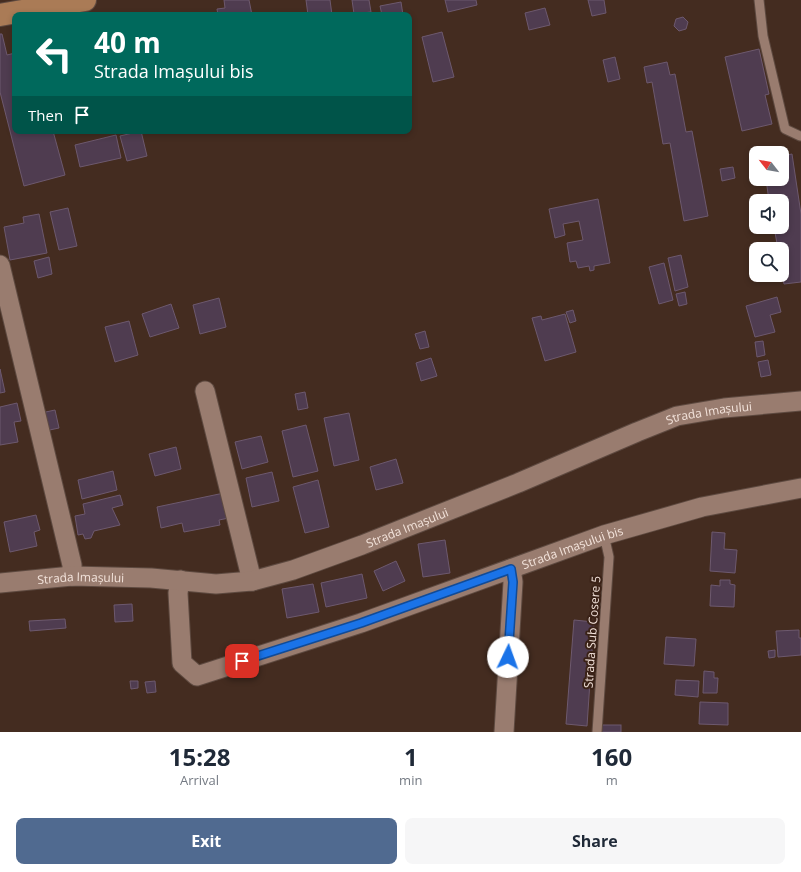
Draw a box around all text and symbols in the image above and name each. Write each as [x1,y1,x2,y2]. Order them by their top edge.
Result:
text: 40 m [94,23,161,61]
icon: left [28,28,80,80]
text: Strada Imașului bis [94,59,254,83]
icon: arrive [71,104,93,126]
text: Then [28,105,63,125]
north arrow [749,146,789,186]
map controls [749,146,789,282]
button: sound [749,194,789,234]
button: search [749,242,789,282]
street label: Strada Imașului [663,397,753,428]
street label: Strada Imașului [363,503,451,551]
street label: Strada Imașului bis [519,521,625,573]
street label: Strada Imașului [36,567,124,588]
street label: Strada Sub Cosere 5 [580,575,604,689]
position arrow [487,636,529,678]
pin [225,644,259,678]
icon: arrive [231,650,253,672]
text: 15:28 [169,740,230,773]
text: 1 [404,740,418,773]
text: 160 [591,740,632,773]
text: Arrival [180,771,219,789]
text: min [399,771,422,789]
text: m [606,771,618,789]
button: Exit [16,818,397,864]
button: Share [405,818,785,864]

